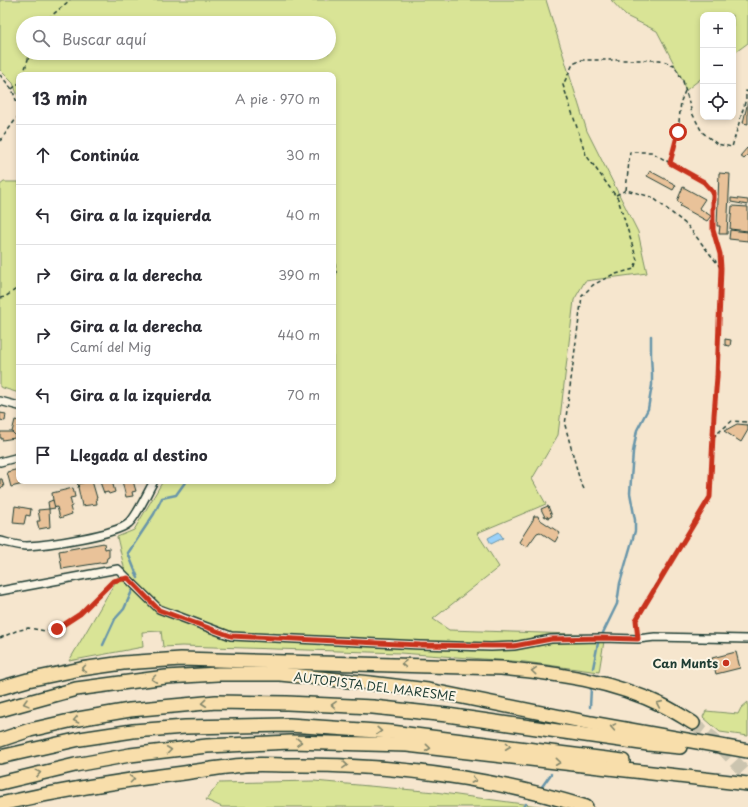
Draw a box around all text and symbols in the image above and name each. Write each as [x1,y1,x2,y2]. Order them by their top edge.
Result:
map controls [700,12,736,120]
button: + [700,12,736,48]
search box [16,16,336,60]
icon: search [30,27,52,49]
text: Buscar aquí [62,27,146,50]
button: − [700,48,736,84]
button: locate [700,84,736,120]
text: 13 min [32,85,87,111]
text: A pie · 970 m [235,89,320,108]
route start [669,123,687,141]
text: Continúa [70,143,139,166]
icon: ahead [32,144,54,166]
text: 30 m [286,145,320,164]
text: Gira a la izquierda [70,203,211,226]
icon: left [32,204,54,226]
text: 40 m [286,205,320,224]
text: Gira a la derecha [70,263,202,286]
icon: right [32,264,54,286]
text: 390 m [278,265,320,284]
text: Gira a la derecha [70,314,202,337]
icon: right [32,324,54,346]
text: 440 m [277,325,320,344]
text: Camí del Mig [70,337,151,356]
text: Gira a la izquierda [70,383,211,406]
icon: left [32,384,54,406]
text: 70 m [287,385,320,404]
text: Llegada al destino [70,443,208,466]
icon: arrive [32,444,54,466]
route end [48,620,66,638]
place label: Can Munts [652,654,718,672]
marker: Can Munts [721,658,731,668]
one-way arrow [401,660,407,669]
one-way arrow [81,664,87,673]
street label: AUTOPISTA DEL MARESME [293,667,457,705]
one-way arrow [531,667,537,676]
one-way arrow [151,674,157,683]
one-way arrow [23,698,30,707]
one-way arrow [201,698,208,707]
one-way arrow [331,701,337,709]
one-way arrow [656,701,663,709]
one-way arrow [73,715,79,724]
one-way arrow [610,723,616,731]
one-way arrow [376,727,382,736]
one-way arrow [296,738,302,746]
one-way arrow [505,742,512,751]
one-way arrow [425,743,432,752]
one-way arrow [166,746,172,755]
one-way arrow [555,758,561,767]
one-way arrow [342,761,348,770]
one-way arrow [35,770,41,778]
one-way arrow [129,775,135,784]
one-way arrow [471,775,477,783]

